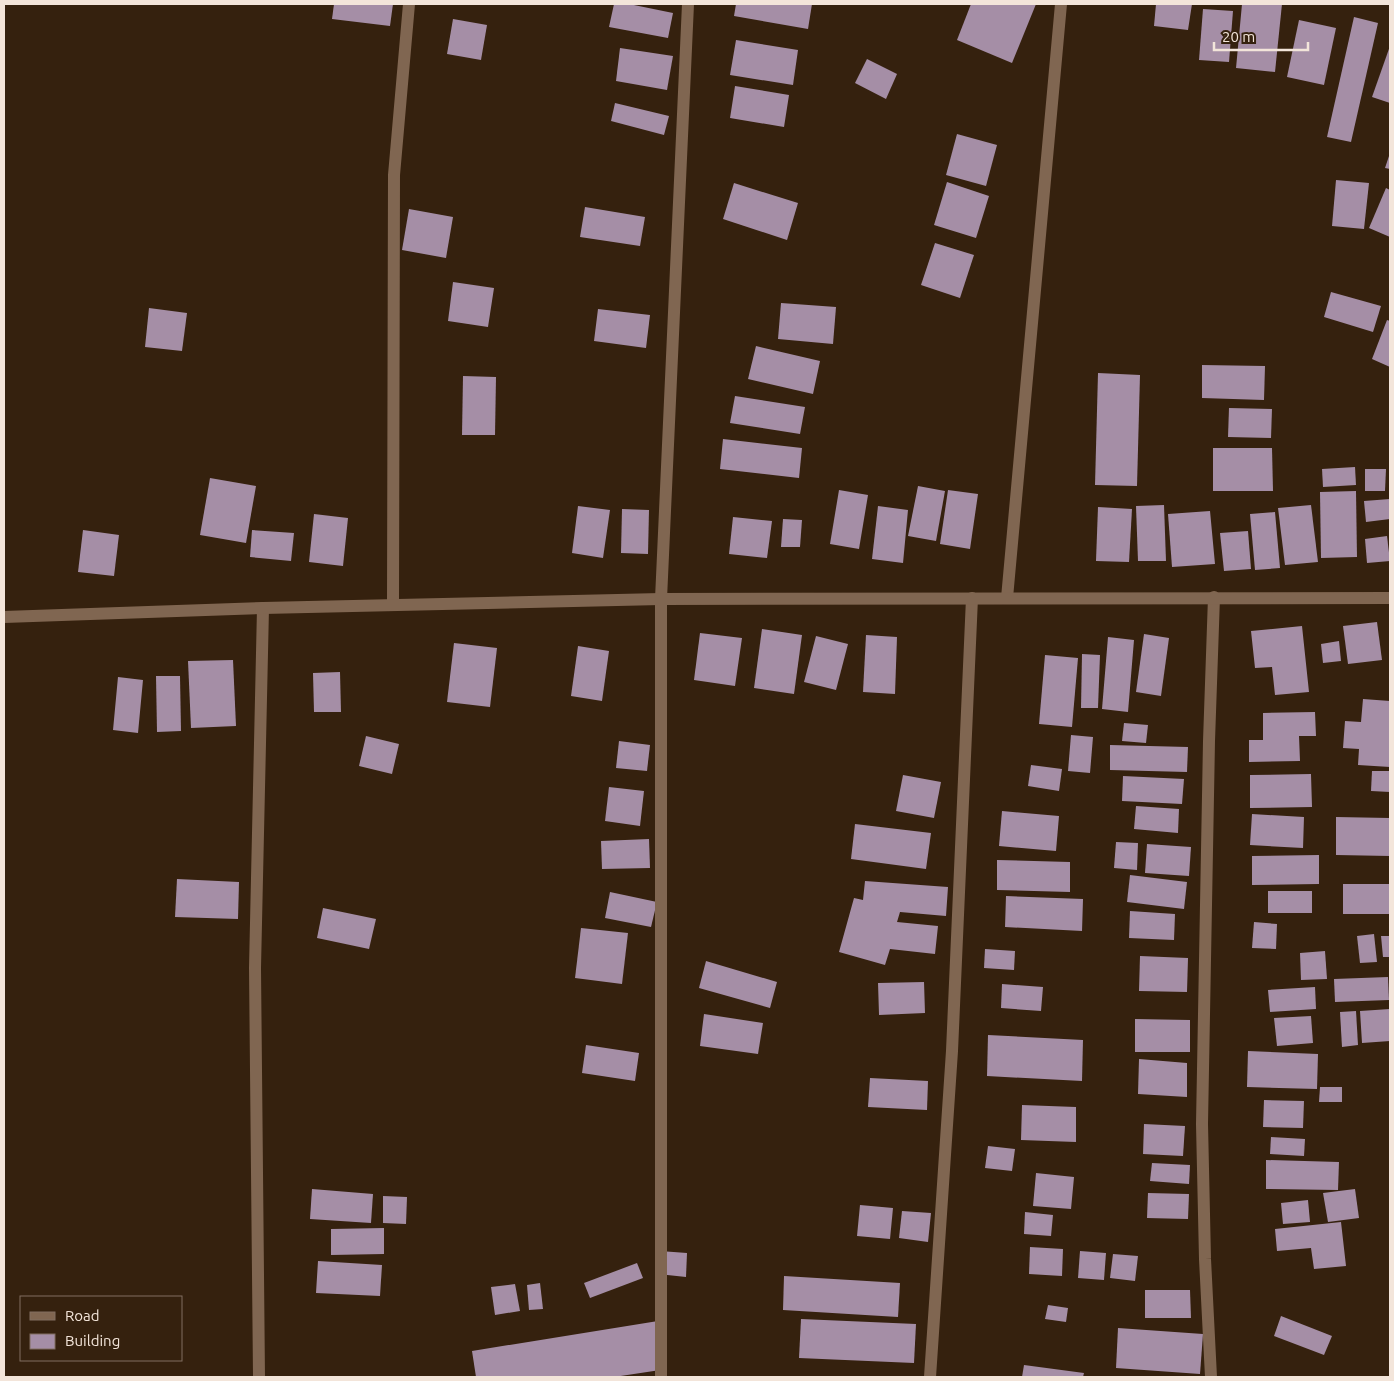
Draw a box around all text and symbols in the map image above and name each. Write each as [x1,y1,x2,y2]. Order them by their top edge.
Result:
scale bar [1214,20,1308,52]
text: 20 m [1222,28,1255,45]
legend [20,1296,182,1361]
text: Road [65,1307,100,1324]
text: Building [65,1332,120,1349]

